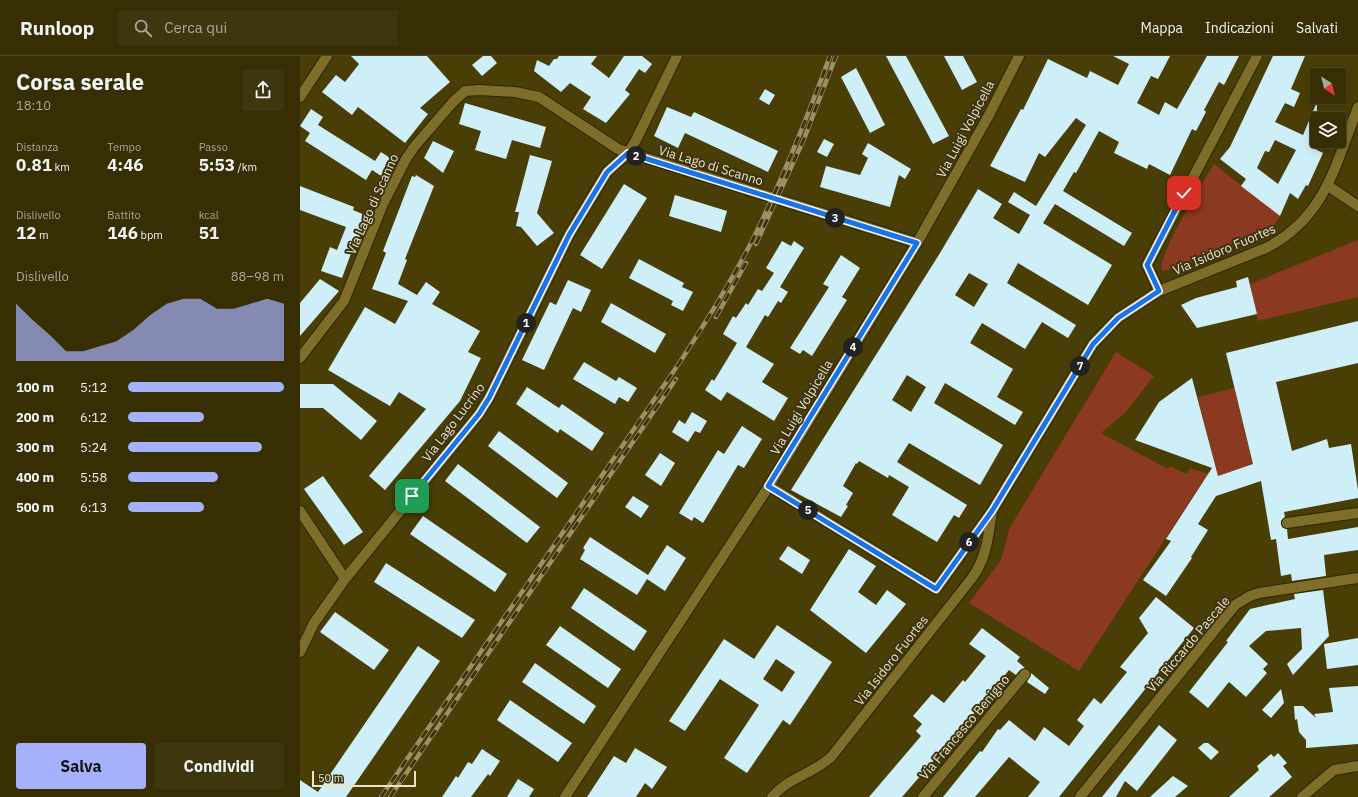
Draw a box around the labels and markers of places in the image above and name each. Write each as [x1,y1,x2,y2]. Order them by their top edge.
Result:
pin: 2 [626,146,646,166]
pin [1167,176,1201,210]
pin: 3 [825,208,845,228]
pin: 1 [516,313,536,333]
pin: 4 [843,337,863,357]
pin: 7 [1070,356,1090,376]
pin [395,479,429,513]
pin: 5 [798,500,818,520]
pin: 6 [959,532,979,552]

